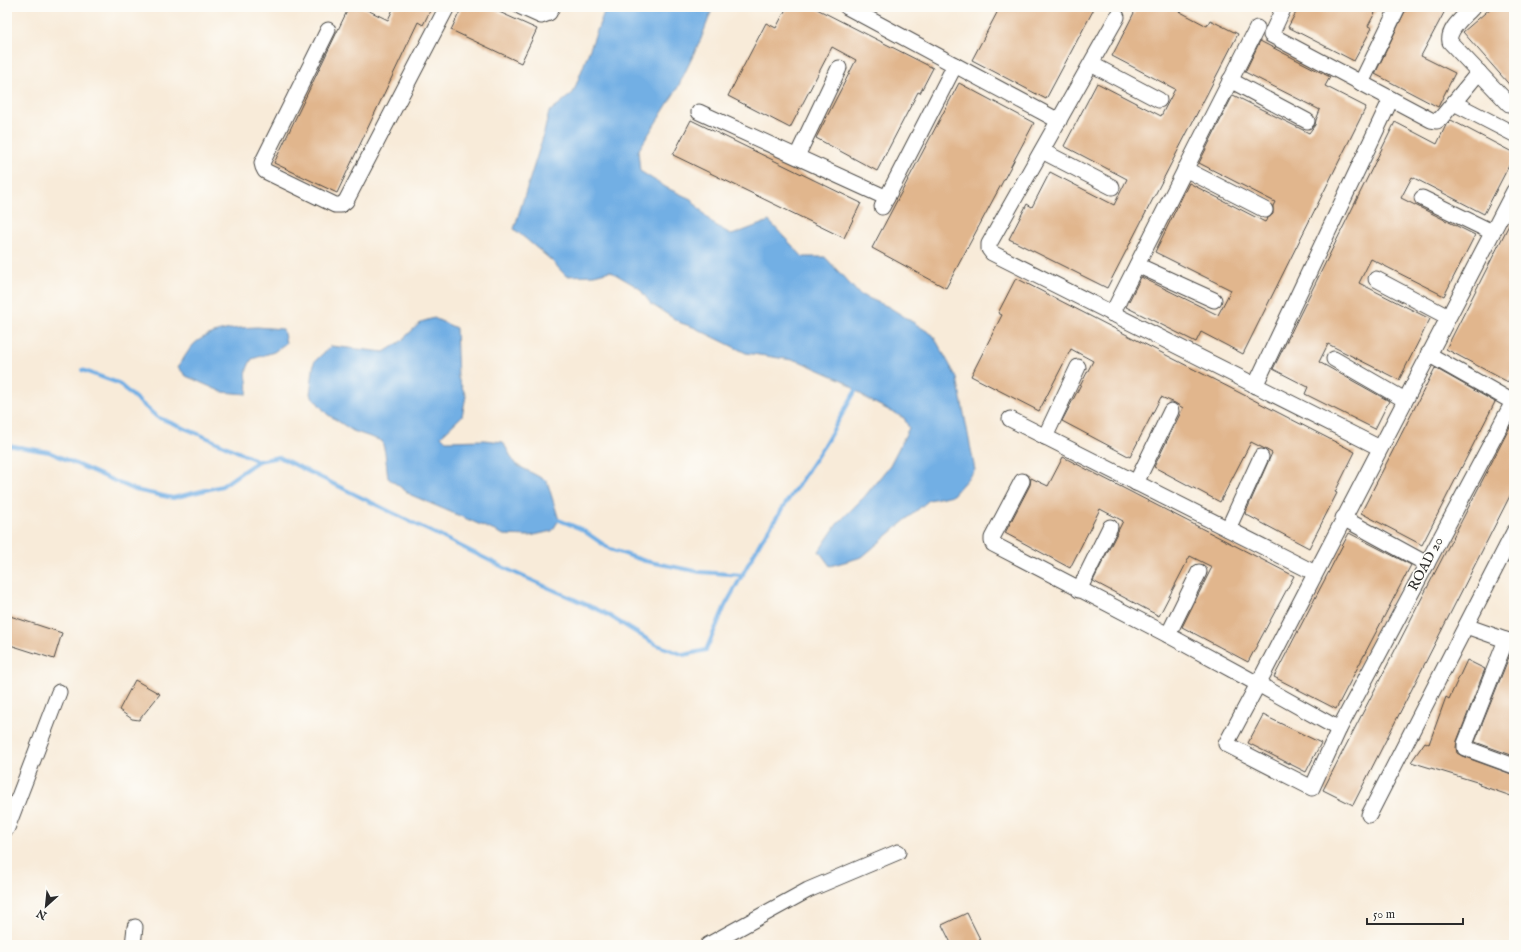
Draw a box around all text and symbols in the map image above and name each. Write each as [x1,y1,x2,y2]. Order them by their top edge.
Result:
street label: ROAD 20 [1404,534,1448,594]
north arrow [26,886,66,926]
scale bar [1367,900,1463,926]
text: N [34,905,50,923]
text: 50 m [1373,907,1395,922]

